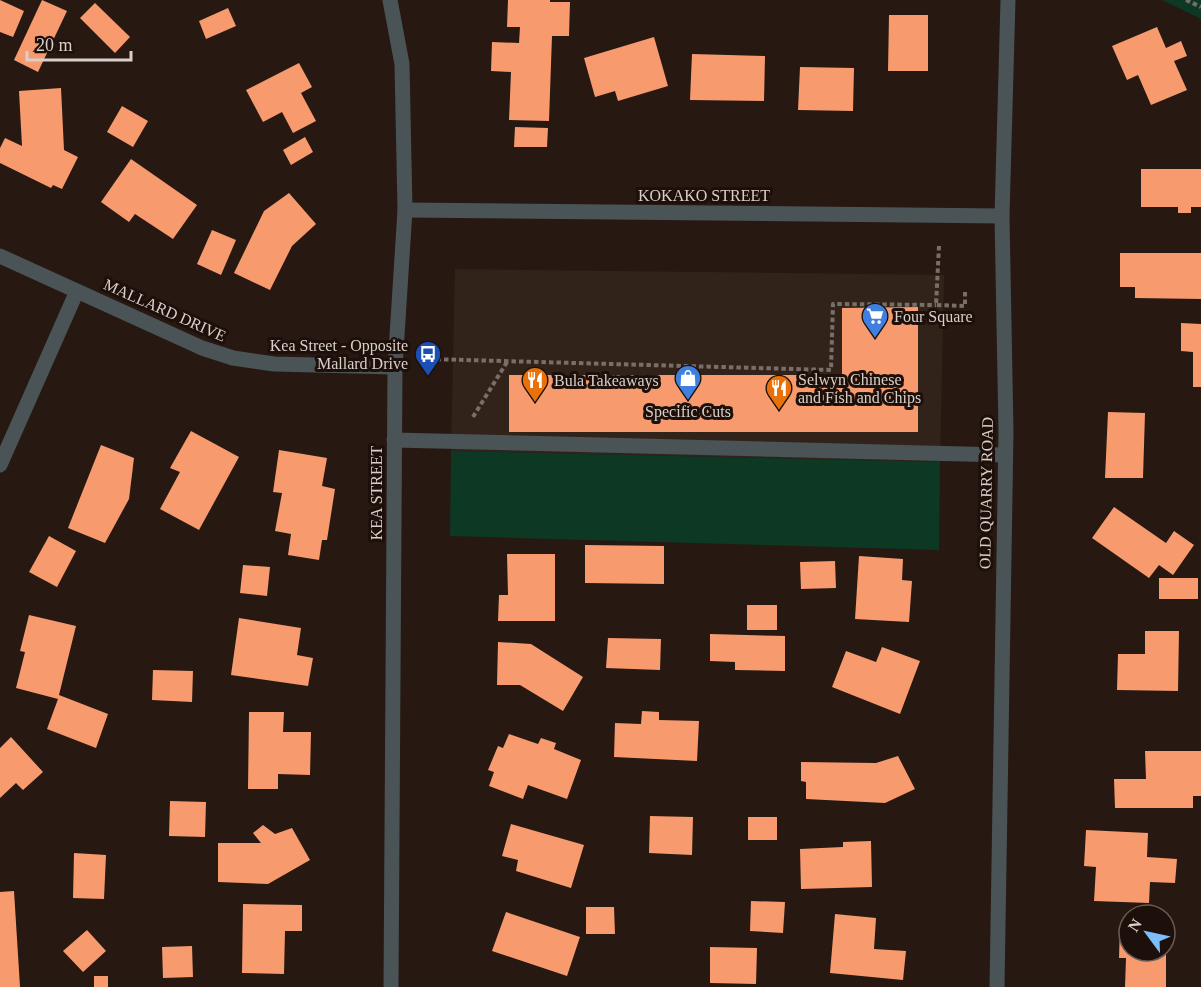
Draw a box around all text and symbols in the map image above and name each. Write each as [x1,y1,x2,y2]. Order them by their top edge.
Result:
scale bar [27,24,130,62]
text: 20 m [36,35,73,55]
street label: KOKAKO STREET [638,187,770,204]
street label: MALLARD DRIVE [101,275,229,345]
supermarket icon: Four Square [860,301,890,339]
place label: Four Square [894,308,973,326]
place label: Kea Street - Opposite Mallard Drive [270,337,408,372]
bus stop icon: Kea Street - Opposite Mallard Drive [413,339,443,377]
shop icon: Specific Cuts [673,363,703,401]
restaurant icon: Bula Takeaways [520,365,550,403]
place label: Selwyn Chinese and Fish and Chips [798,371,921,407]
place label: Bula Takeaways [554,372,659,390]
restaurant icon: Selwyn Chinese and Fish and Chips [764,373,794,411]
place label: Specific Cuts [645,403,731,421]
street label: OLD QUARRY ROAD [976,417,996,569]
street label: KEA STREET [368,445,385,540]
north arrow [1117,903,1177,963]
text: N [1125,915,1145,935]

